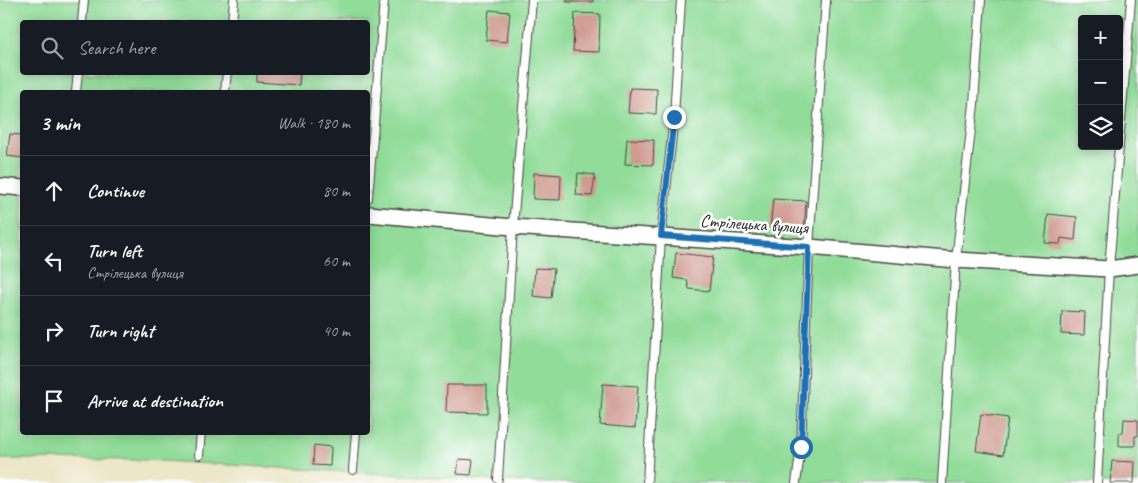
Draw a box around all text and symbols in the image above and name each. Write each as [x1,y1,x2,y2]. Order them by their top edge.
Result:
map controls [1078,15,1123,150]
button: + [1078,15,1123,60]
search box [20,20,370,75]
icon: search [38,34,66,62]
text: Search here [78,36,155,60]
button: − [1078,60,1123,105]
button: layers [1078,105,1123,150]
route end [663,106,686,129]
text: 3 min [40,110,80,136]
text: Walk · 180 m [278,113,350,133]
icon: ahead [40,177,68,205]
text: Continue [87,179,144,203]
text: 80 m [323,181,350,201]
street label: Стрілецька вулиця [700,209,810,239]
text: Turn left [87,239,142,263]
icon: left [40,247,68,275]
text: 60 m [323,251,350,271]
text: Стрілецька вулиця [87,263,183,283]
icon: right [40,317,68,345]
text: Turn right [87,319,154,343]
text: 40 m [323,321,350,341]
icon: arrive [40,387,68,415]
text: Arrive at destination [87,389,223,413]
route start [790,436,813,459]

